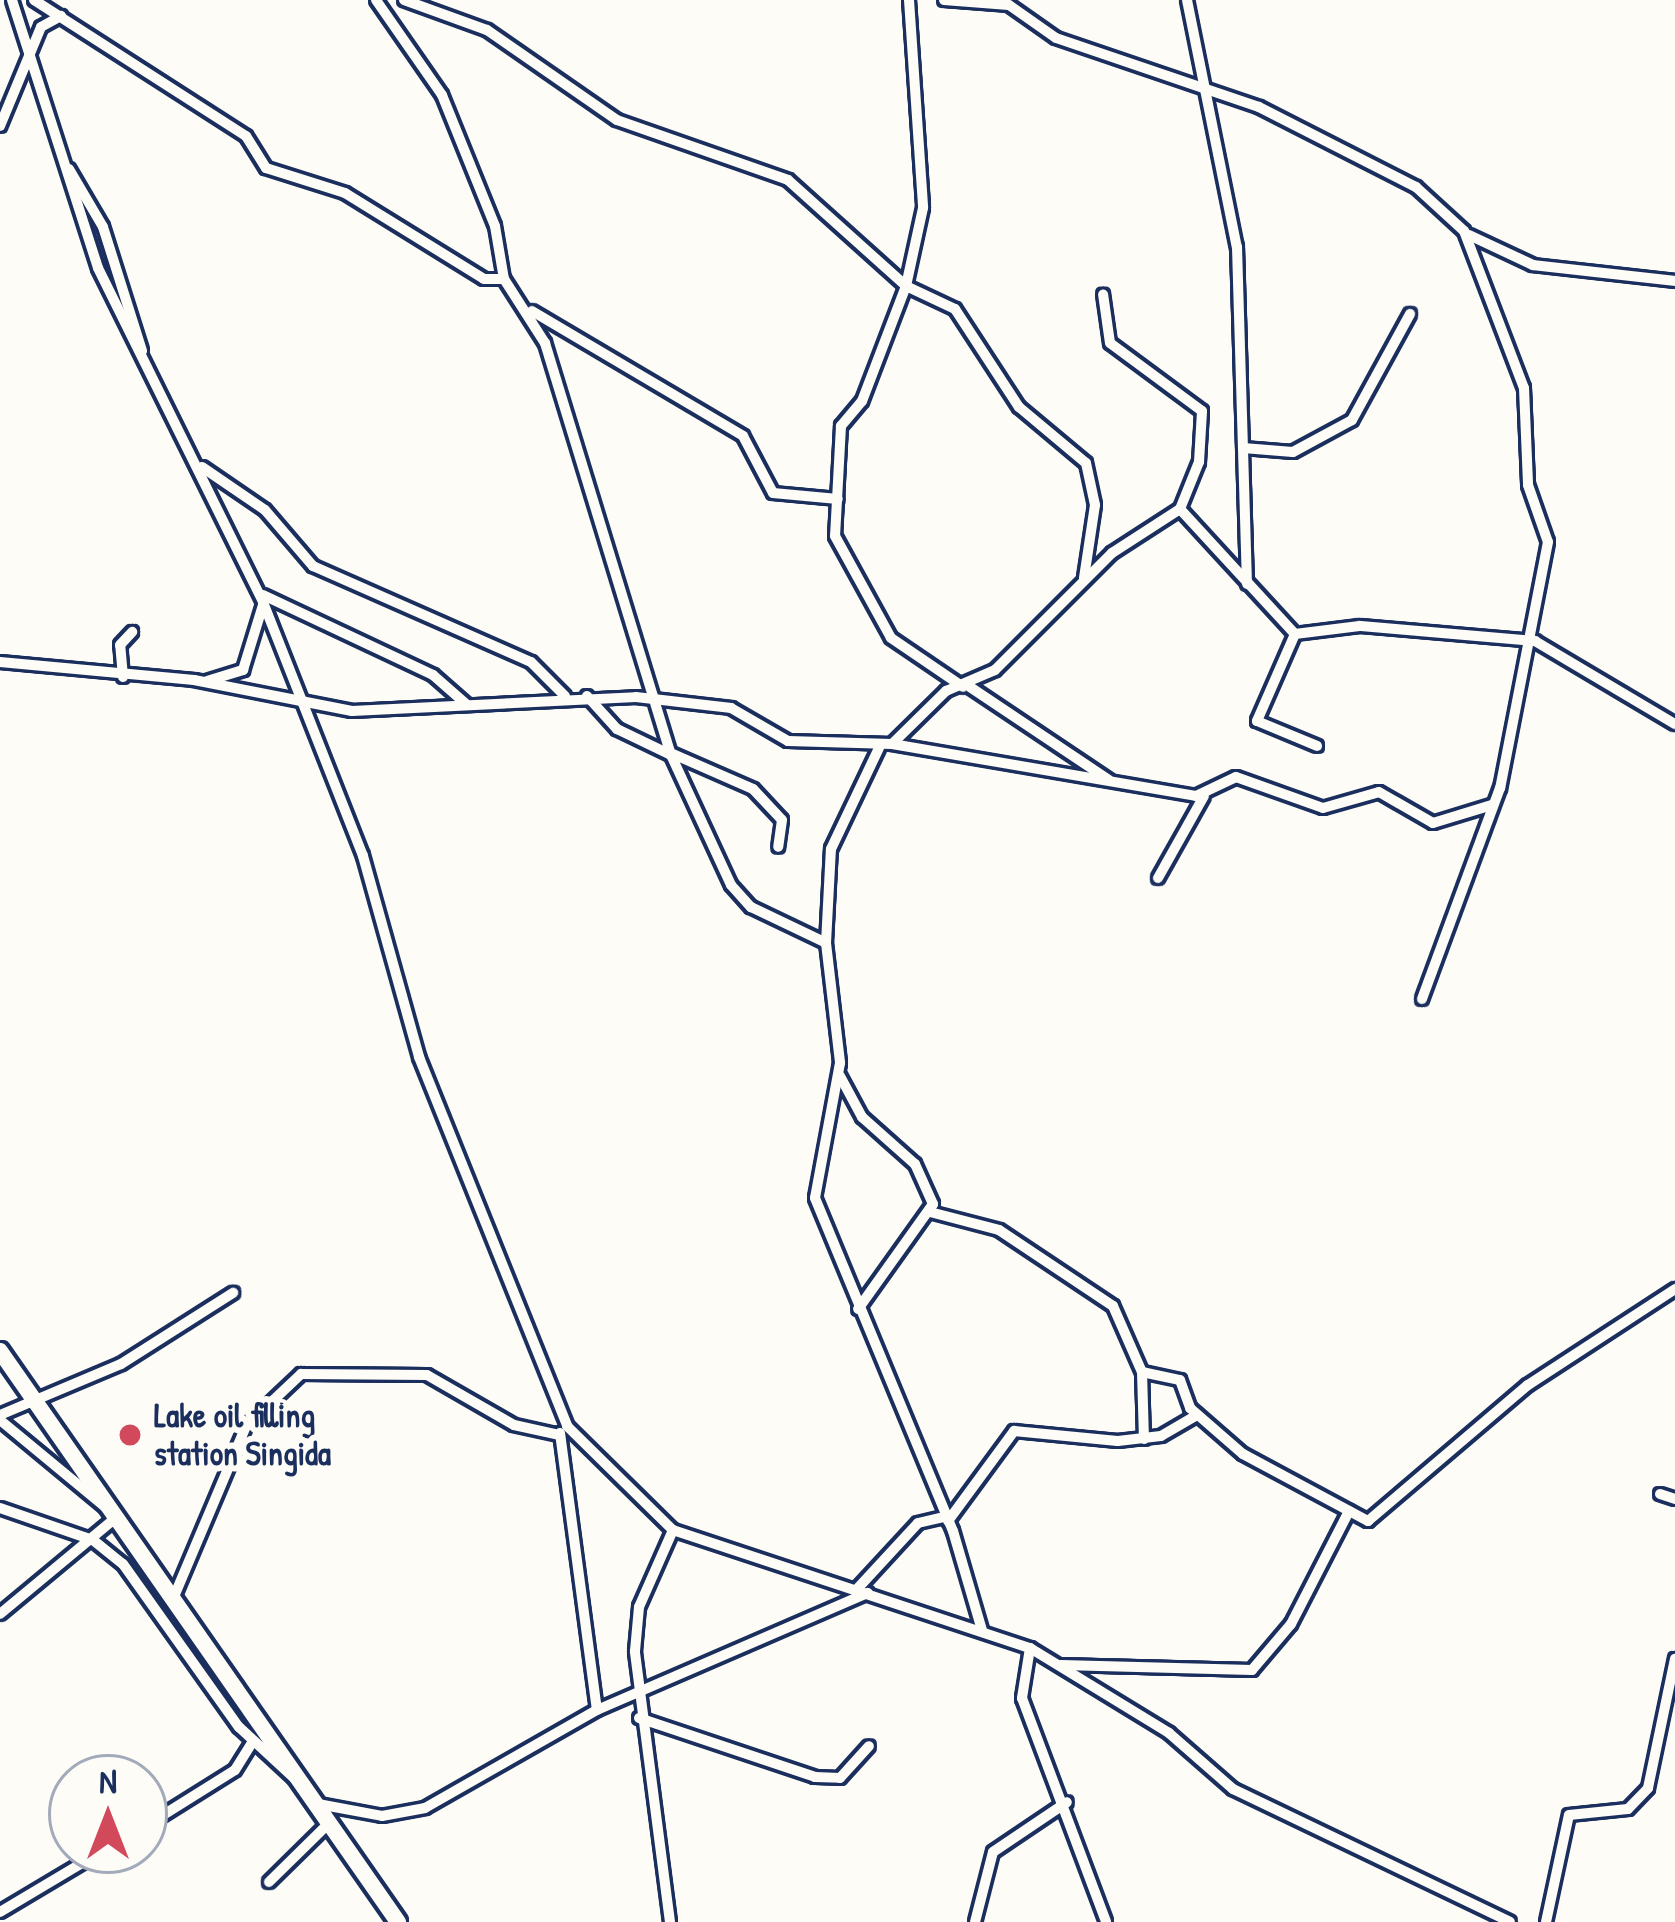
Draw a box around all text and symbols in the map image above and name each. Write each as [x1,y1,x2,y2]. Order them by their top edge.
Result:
place label: Lake oil filling station Singida [154,1396,331,1474]
marker: Lake oil filling station Singida [117,1422,143,1448]
north arrow [48,1754,168,1874]
text: N [99,1759,117,1803]

